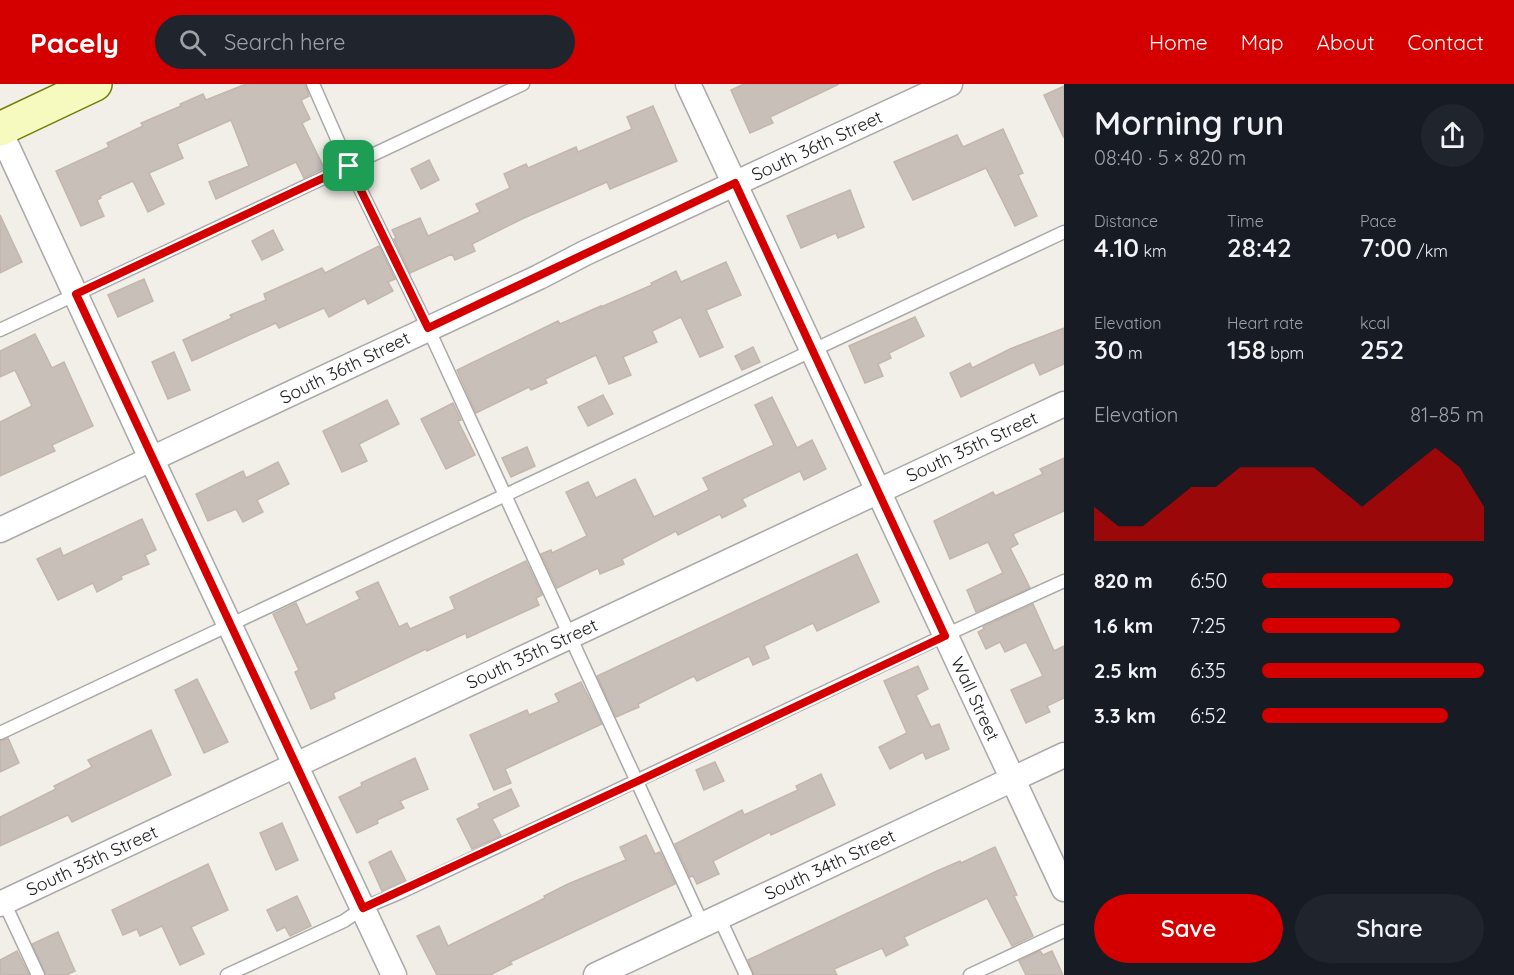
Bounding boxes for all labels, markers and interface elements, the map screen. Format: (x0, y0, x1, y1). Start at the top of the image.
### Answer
search box (155, 15, 575, 69)
text: Pacely (30, 25, 119, 60)
icon: search (176, 26, 209, 59)
text: Search here (224, 28, 345, 56)
text: Home (1149, 29, 1208, 55)
text: Map (1241, 29, 1284, 55)
text: About (1317, 29, 1375, 55)
text: Contact (1408, 29, 1484, 55)
text: Morning run (1094, 102, 1284, 143)
button: share (1421, 104, 1484, 167)
street label: South 36th Street (748, 105, 886, 186)
pin (323, 140, 374, 191)
text: 08:40 · 5 × 820 m (1094, 145, 1246, 170)
icon: arrive (332, 149, 365, 182)
text: Distance (1094, 211, 1158, 231)
text: Time (1227, 211, 1264, 231)
text: Pace (1360, 211, 1396, 231)
text: 4.10 (1094, 231, 1139, 264)
text: 28:42 (1227, 231, 1292, 264)
text: 7:00 (1360, 231, 1412, 264)
text: km (1139, 241, 1167, 261)
text: /km (1412, 241, 1448, 261)
text: Elevation (1094, 313, 1161, 333)
text: Heart rate (1227, 313, 1303, 333)
text: kcal (1360, 313, 1390, 333)
street label: South 36th Street (276, 326, 414, 409)
text: 30 (1094, 333, 1124, 366)
text: 158 (1227, 333, 1266, 366)
text: 252 (1360, 333, 1404, 366)
text: m (1124, 343, 1143, 363)
text: bpm (1266, 343, 1304, 363)
text: Elevation (1094, 402, 1178, 427)
text: 81–85 m (1410, 402, 1484, 427)
street label: South 35th Street (903, 406, 1041, 487)
text: 820 m (1094, 568, 1153, 593)
text: 6:50 (1190, 568, 1227, 593)
street label: South 35th Street (463, 613, 601, 694)
text: 1.6 km (1094, 613, 1153, 638)
text: 7:25 (1190, 613, 1226, 638)
street label: Wall Street (946, 653, 1005, 745)
text: 2.5 km (1094, 658, 1157, 683)
text: 6:35 (1190, 658, 1226, 683)
text: 3.3 km (1094, 703, 1156, 728)
text: 6:52 (1190, 703, 1226, 728)
street label: South 35th Street (23, 820, 161, 901)
street label: South 34th Street (761, 824, 899, 905)
button: Save (1094, 894, 1283, 963)
button: Share (1295, 894, 1484, 963)

